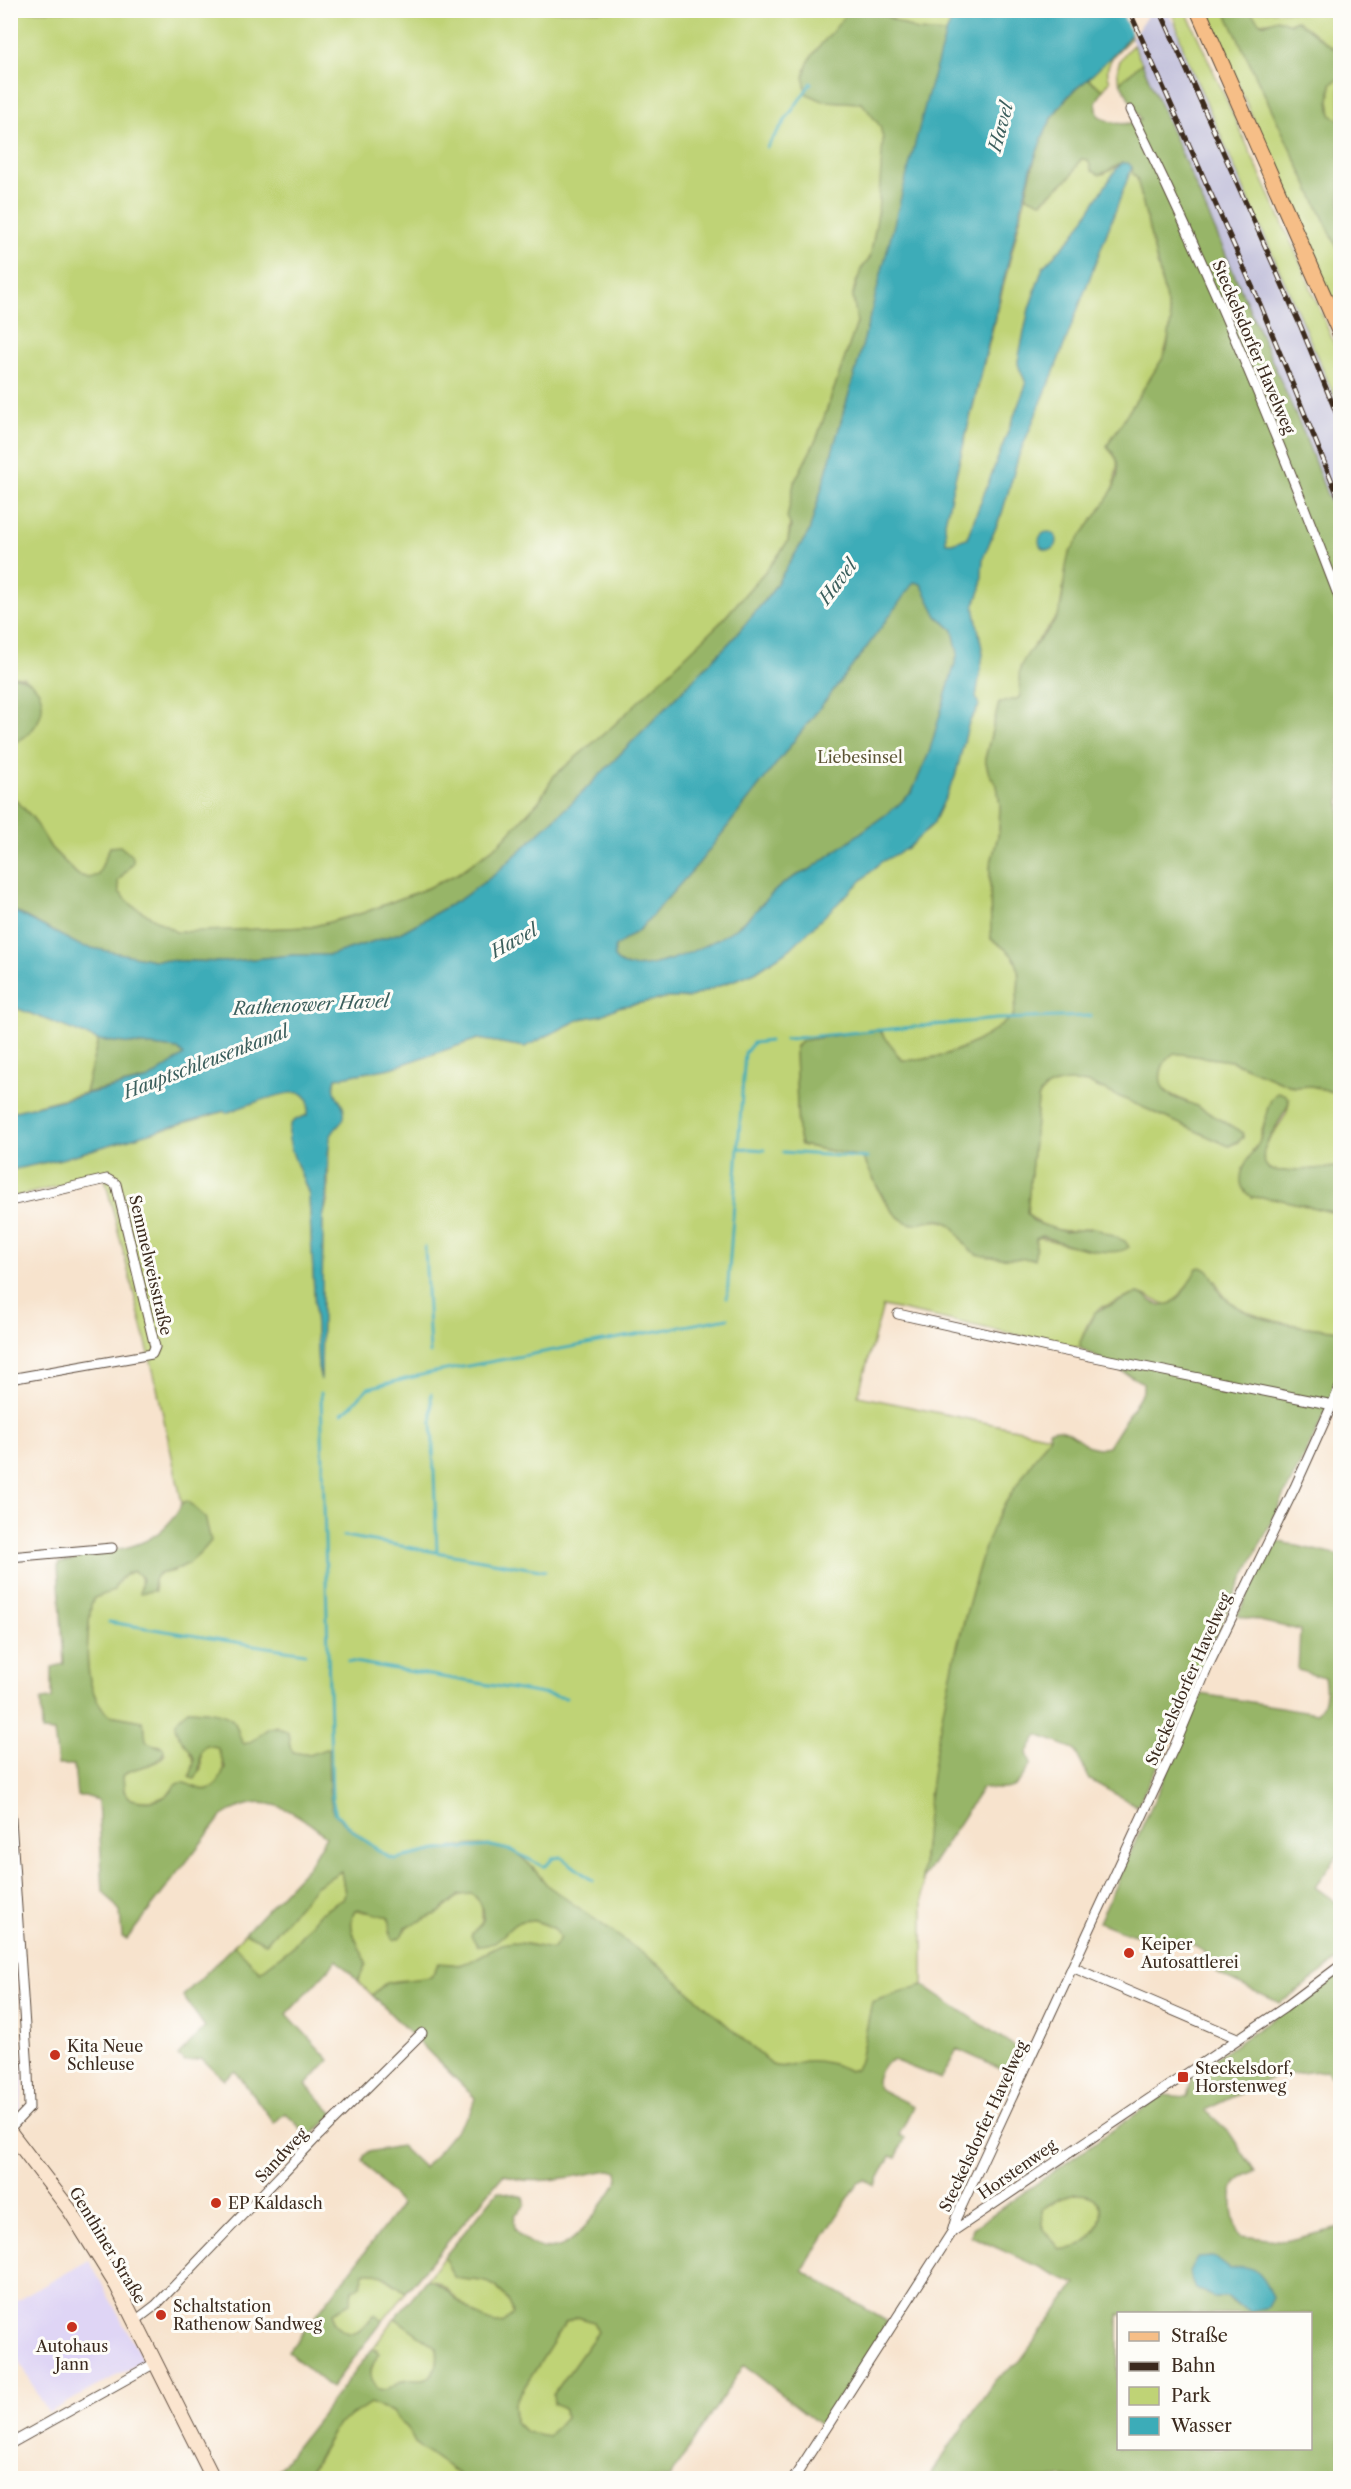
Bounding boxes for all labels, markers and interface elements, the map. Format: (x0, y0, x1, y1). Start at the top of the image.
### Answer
water label: Havel (983, 98, 1019, 156)
street label: Steckelsdorfer Havelweg (1208, 257, 1300, 437)
water label: Havel (813, 553, 863, 610)
park label: Liebesinsel (817, 747, 903, 767)
water label: Havel (485, 918, 543, 964)
water label: Rathenower Havel (230, 990, 392, 1020)
water label: Hauptschleusenkanal (118, 1020, 294, 1104)
street label: Semmelweisstraße (125, 1193, 177, 1337)
street label: Steckelsdorfer Havelweg (1141, 1589, 1235, 1768)
place label: Keiper Autosattlerei (1140, 1934, 1239, 1972)
marker: Keiper Autosattlerei (1122, 1946, 1136, 1960)
place label: Kita Neue Schleuse (67, 2036, 143, 2074)
street label: Steckelsdorfer Havelweg (934, 2037, 1032, 2215)
marker: Kita Neue Schleuse (48, 2048, 62, 2062)
place label: Steckelsdorf, Horstenweg (1195, 2058, 1293, 2096)
marker: Steckelsdorf, Horstenweg (1176, 2070, 1190, 2084)
street label: Sandweg (251, 2123, 312, 2187)
street label: Horstenweg (974, 2134, 1061, 2203)
street label: Genthiner Straße (65, 2183, 151, 2307)
place label: EP Kaldasch (228, 2193, 323, 2213)
marker: EP Kaldasch (209, 2196, 223, 2210)
place label: Schaltstation Rathenow Sandweg (173, 2296, 322, 2334)
marker: Schaltstation Rathenow Sandweg (154, 2308, 168, 2322)
legend (1117, 2312, 1312, 2450)
marker: Autohaus Jann (65, 2320, 79, 2334)
text: Straße (1171, 2325, 1228, 2347)
place label: Autohaus Jann (35, 2336, 108, 2374)
text: Bahn (1171, 2355, 1216, 2377)
text: Park (1171, 2385, 1212, 2407)
text: Wasser (1170, 2415, 1232, 2437)

